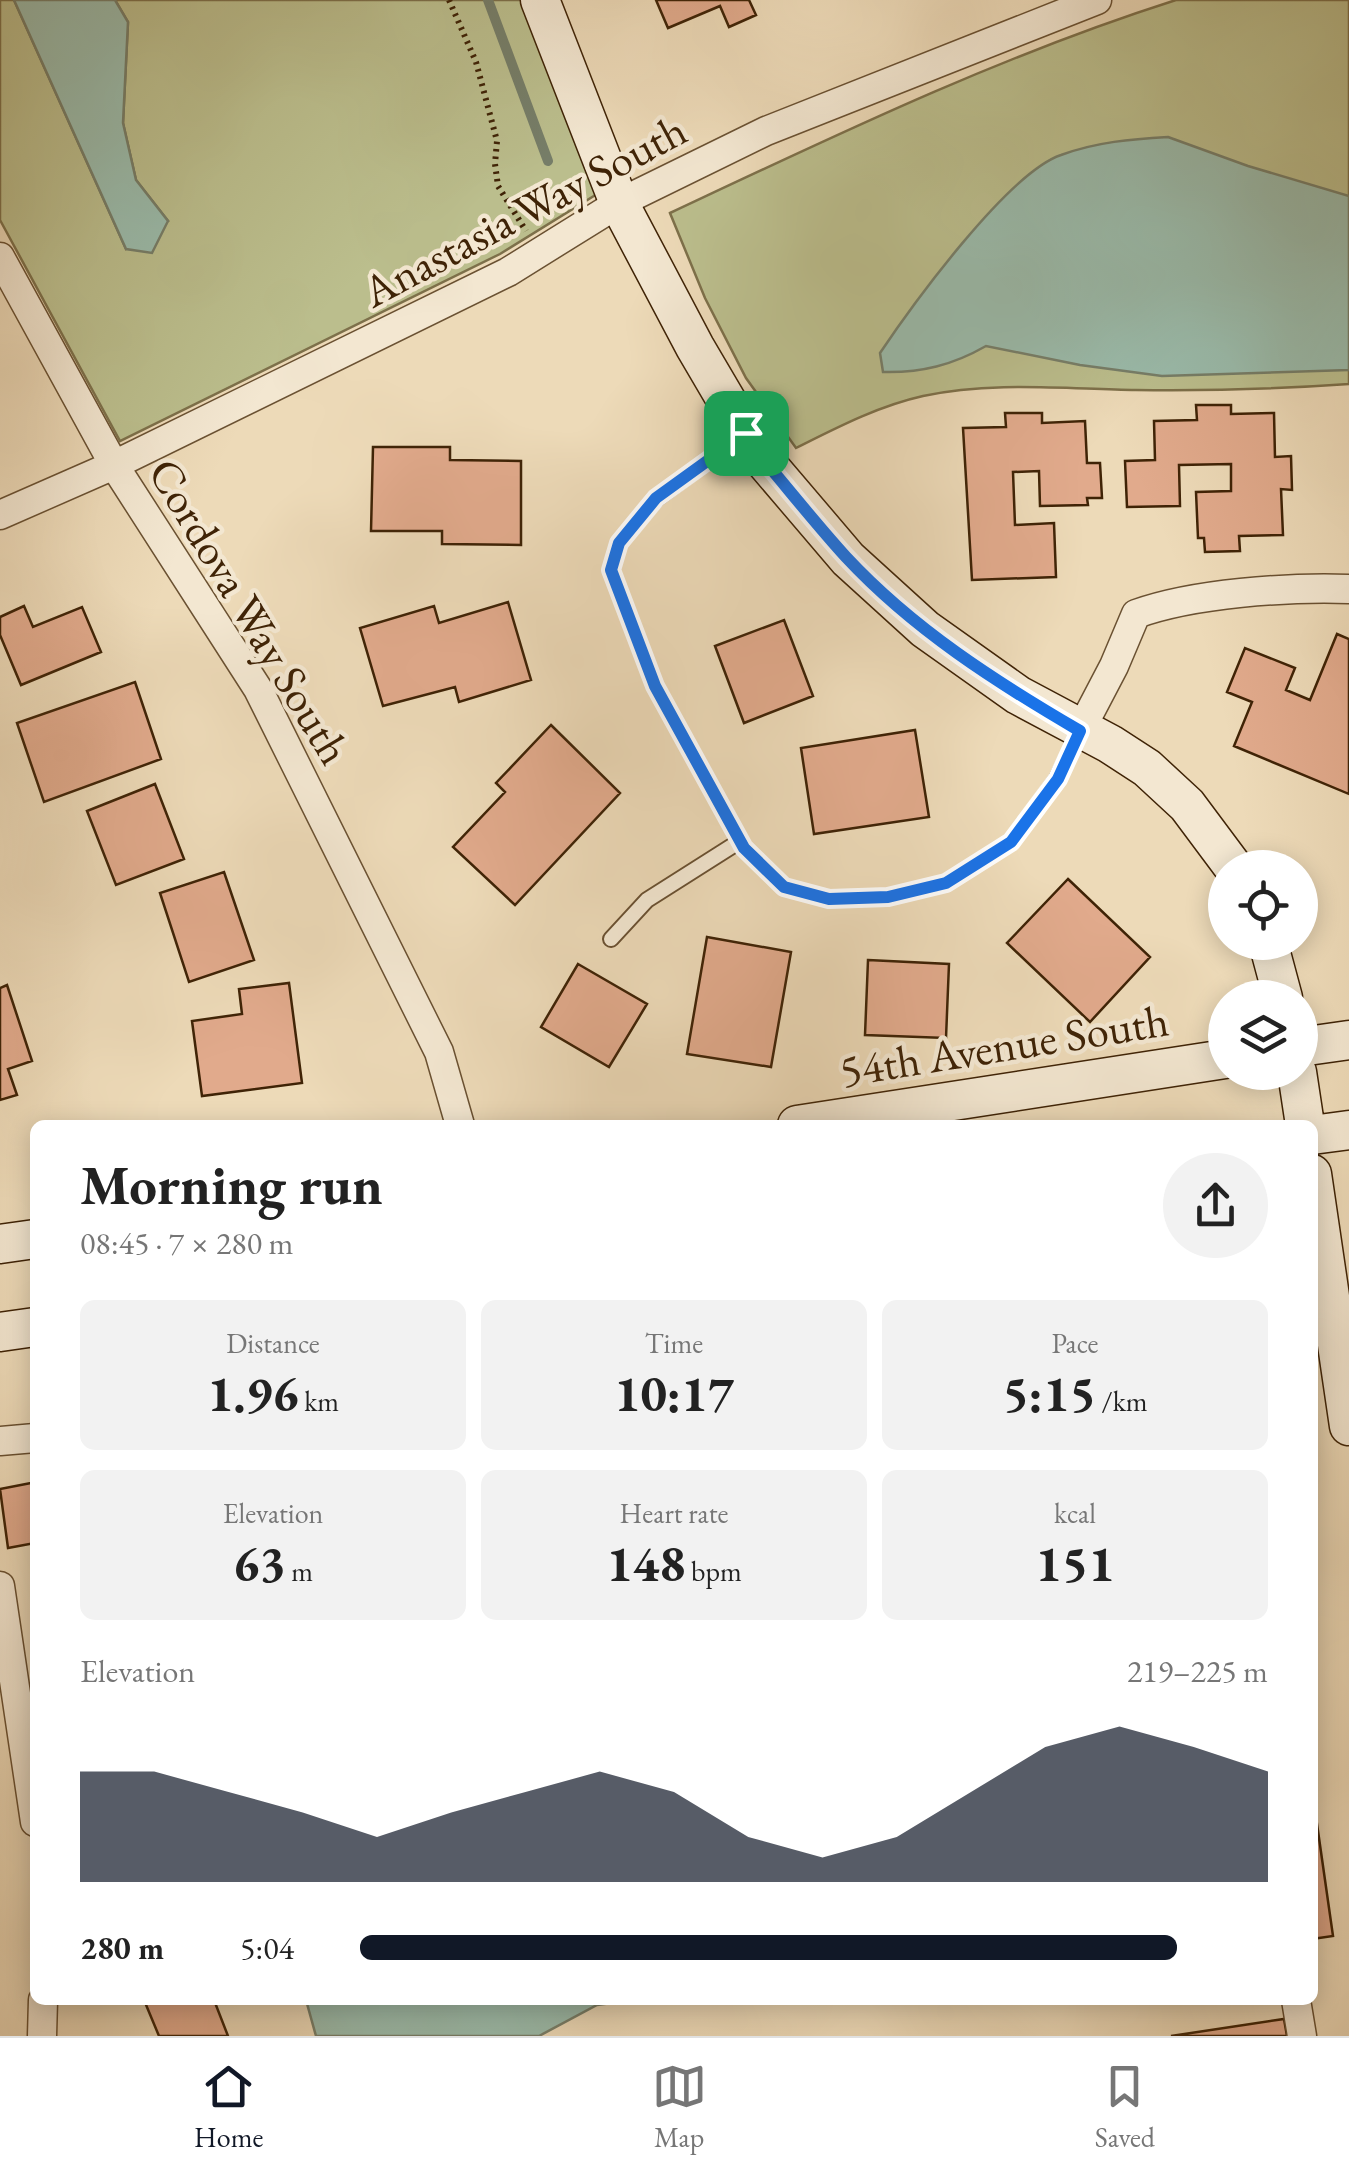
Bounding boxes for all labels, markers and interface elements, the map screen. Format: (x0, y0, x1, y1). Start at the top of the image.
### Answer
street label: Anastasia Way South (351, 100, 696, 320)
pin (704, 391, 789, 476)
icon: arrive (719, 406, 774, 461)
street label: Cordova Way South (136, 447, 364, 775)
map controls (1208, 850, 1318, 1090)
button: locate (1208, 850, 1318, 960)
button: layers (1208, 980, 1318, 1090)
street label: 54th Avenue South (836, 990, 1172, 1100)
text: Morning run (80, 1149, 383, 1220)
button: share (1163, 1153, 1268, 1258)
text: 08:45 · 7 × 280 m (80, 1222, 293, 1264)
text: Distance (226, 1325, 320, 1361)
text: Time (645, 1325, 703, 1361)
text: Pace (1052, 1325, 1098, 1361)
text: 1.96 (207, 1361, 299, 1426)
text: 10:17 (614, 1361, 734, 1426)
text: 5:15 (1002, 1361, 1096, 1426)
text: km (299, 1383, 339, 1419)
text: /km (1096, 1383, 1148, 1419)
text: Elevation (223, 1495, 323, 1531)
text: Heart rate (620, 1495, 728, 1531)
text: kcal (1054, 1495, 1096, 1531)
text: 63 (233, 1531, 286, 1596)
text: 148 (606, 1531, 686, 1596)
text: 151 (1035, 1531, 1115, 1596)
text: m (286, 1553, 313, 1589)
text: bpm (686, 1553, 742, 1589)
text: Elevation (80, 1650, 195, 1692)
text: 219–225 m (1127, 1650, 1268, 1692)
text: 280 m (80, 1927, 164, 1969)
text: 5:04 (240, 1927, 294, 1969)
tab: Home (194, 2059, 263, 2155)
tab: Map (652, 2059, 707, 2155)
tab: Saved (1095, 2059, 1155, 2155)

